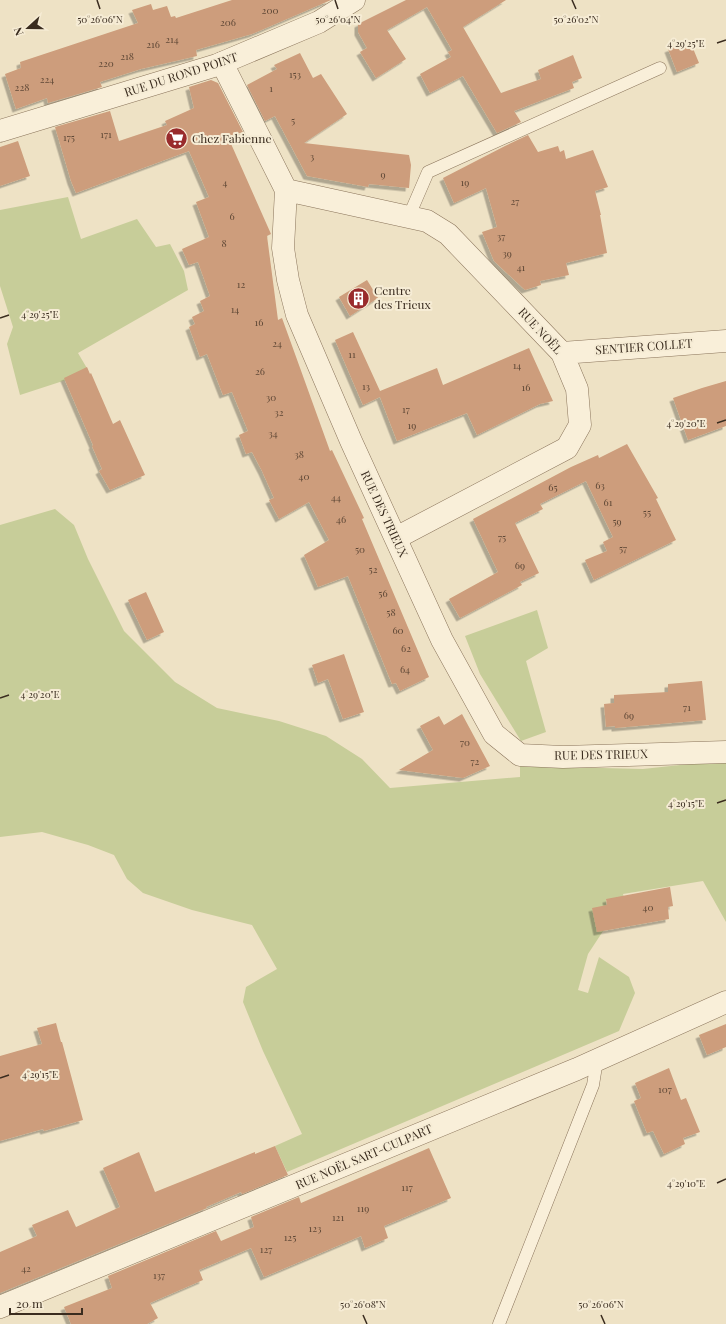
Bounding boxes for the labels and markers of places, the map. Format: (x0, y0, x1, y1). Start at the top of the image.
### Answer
supermarket icon: Chez Fabienne (164, 126, 190, 152)
place label: Chez Fabienne (192, 130, 271, 146)
place label: Centre des Trieux (374, 282, 431, 312)
building icon: Centre des Trieux (346, 285, 372, 311)

